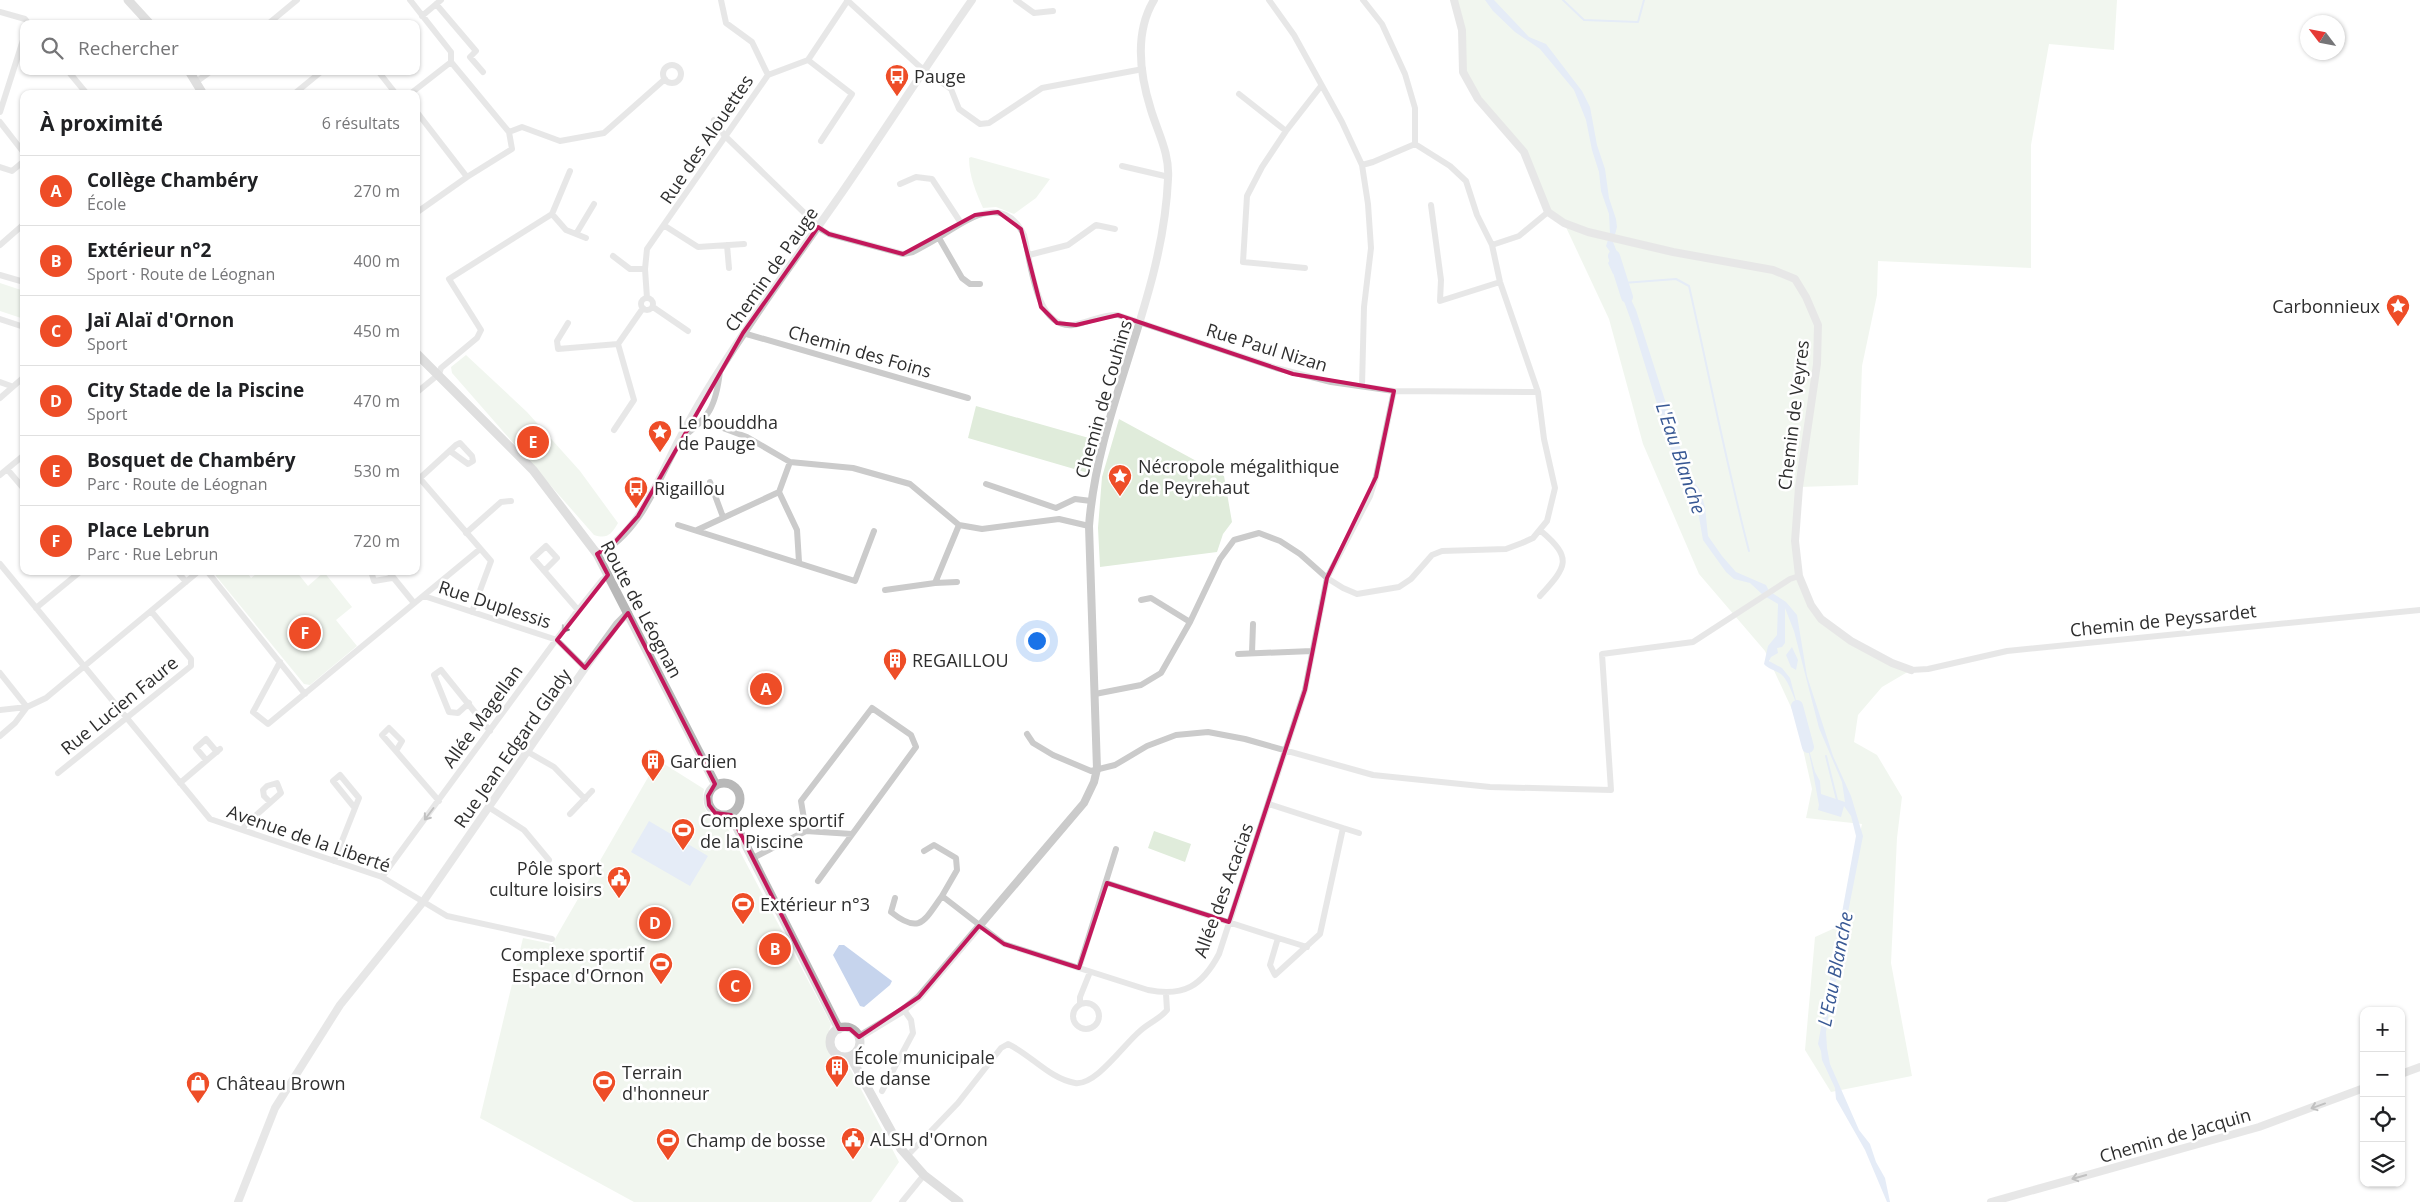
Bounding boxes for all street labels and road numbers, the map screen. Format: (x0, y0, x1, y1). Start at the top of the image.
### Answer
street label: Rue des Alouettes (654, 70, 758, 208)
street label: Chemin de Pauge (719, 202, 823, 336)
street label: Chemin de Couhins (1069, 317, 1137, 481)
street label: Rue Paul Nizan (1203, 317, 1331, 377)
street label: Chemin des Foins (786, 319, 934, 383)
street label: Chemin de Veyres (1772, 339, 1814, 491)
street label: Route de Léognan (596, 536, 688, 682)
street label: Rue Duplessis (436, 575, 554, 633)
street label: Chemin de Peyssardet (2069, 598, 2257, 642)
street label: Rue Lucien Faure (55, 650, 183, 760)
street label: Allée Magellan (437, 660, 527, 772)
street label: Rue Jean Edgard Glady (448, 663, 577, 832)
street label: Avenue de la Liberté (224, 799, 394, 877)
street label: Allée des Acacias (1188, 819, 1258, 961)
street label: Chemin de Jacquin (2097, 1102, 2253, 1168)

